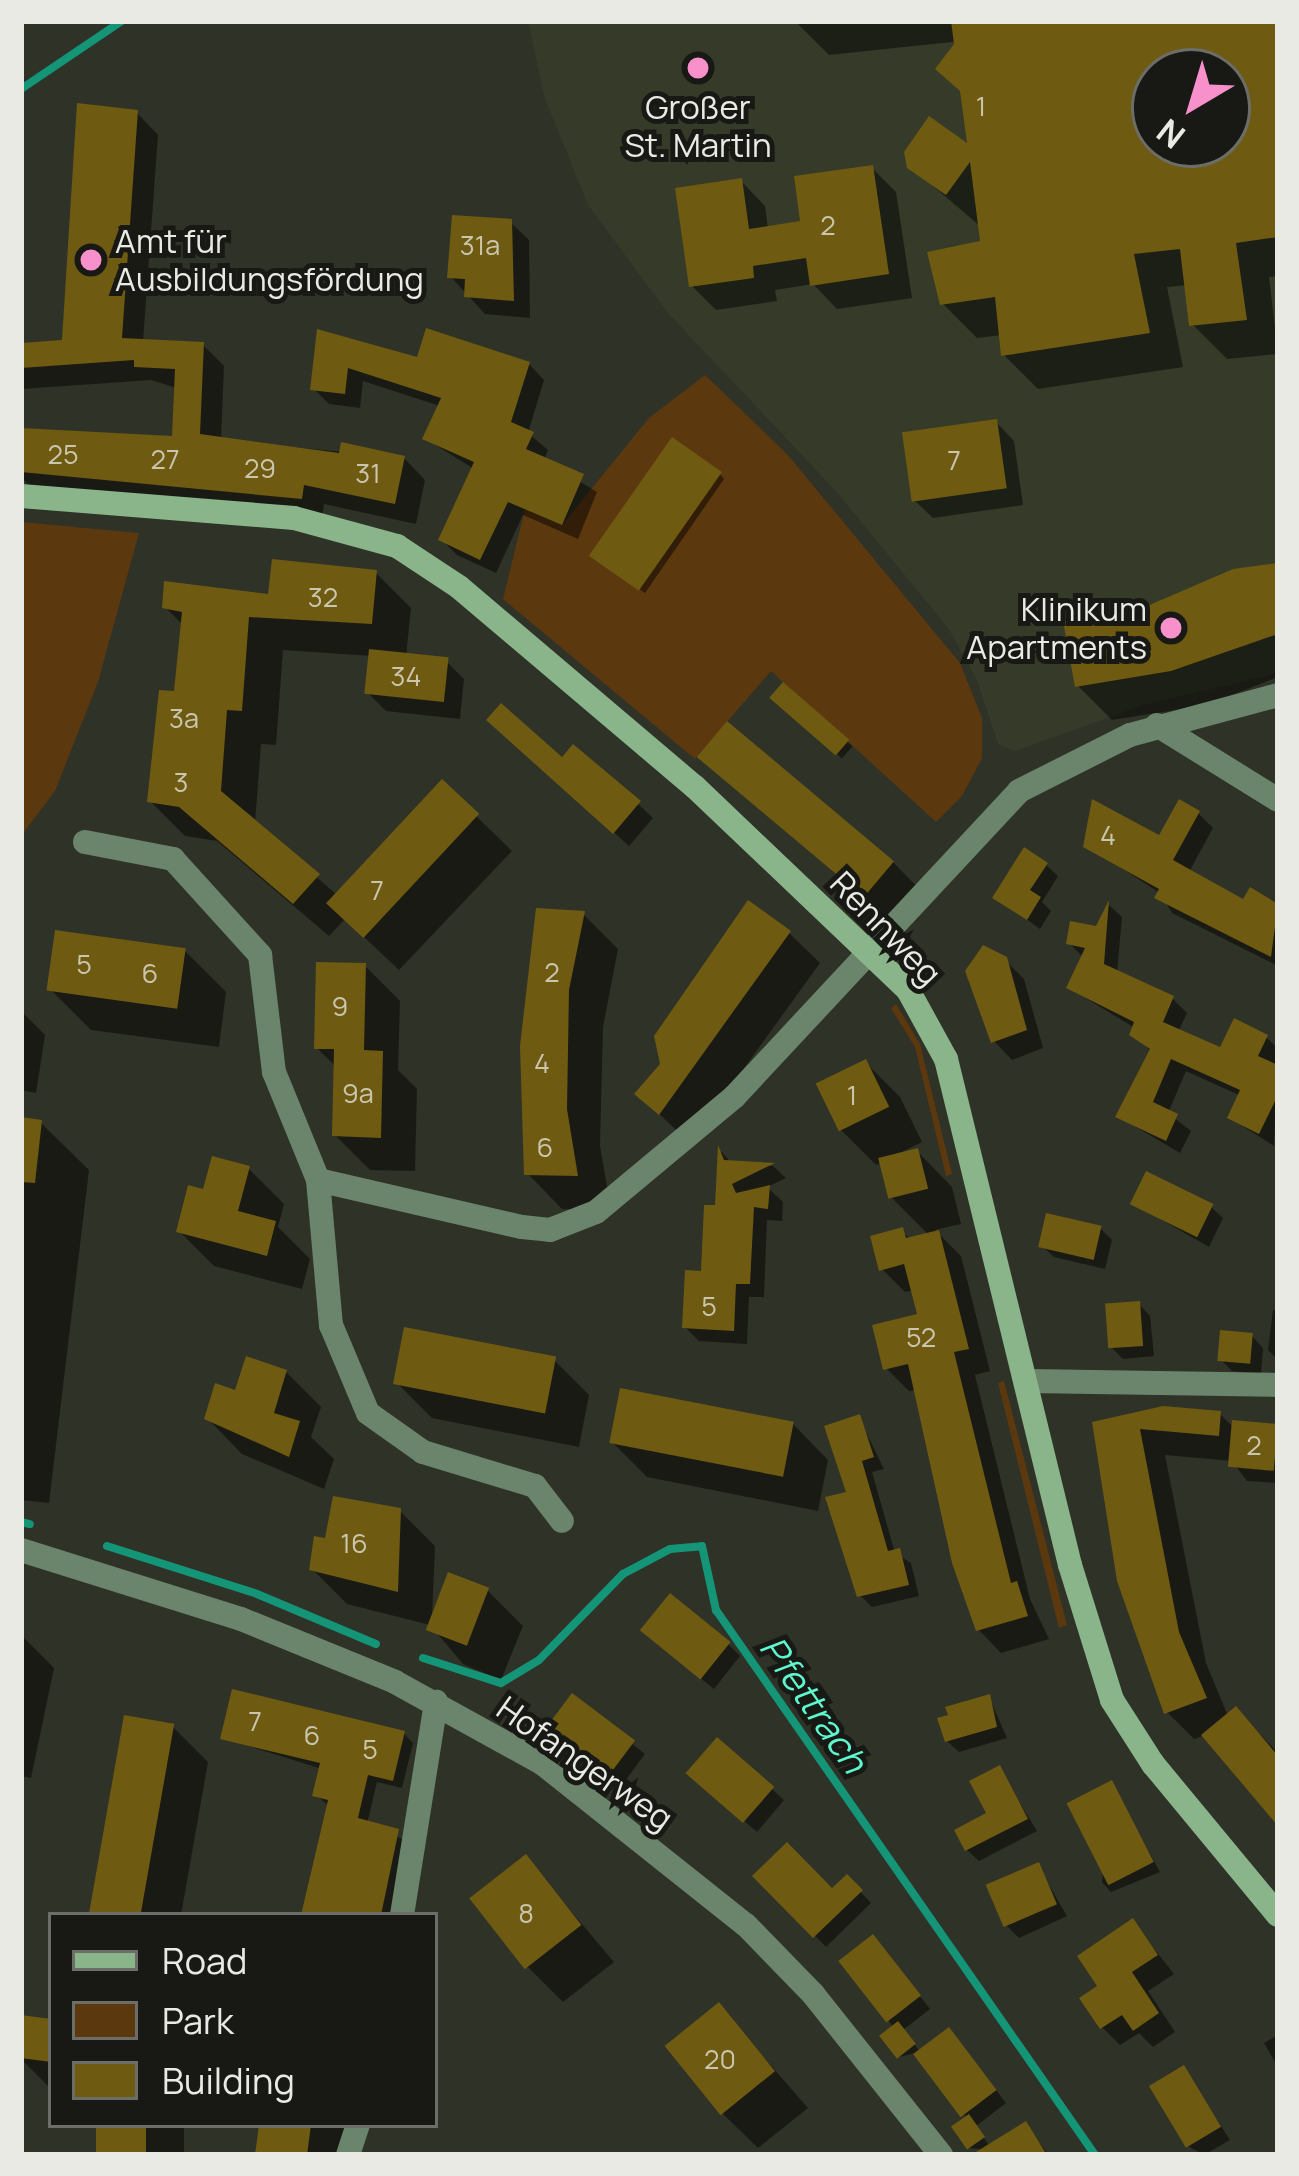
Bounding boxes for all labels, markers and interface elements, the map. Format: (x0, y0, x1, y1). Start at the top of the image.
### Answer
north arrow (1131, 48, 1251, 168)
marker: Großer St. Martin (685, 55, 711, 81)
place label: Großer St. Martin (624, 87, 772, 165)
house number: 1 (976, 90, 986, 122)
text: N (1147, 109, 1194, 159)
house number: 2 (820, 209, 836, 241)
place label: Amt für Ausbildungsfördung (115, 221, 424, 299)
house number: 31a (460, 229, 500, 261)
marker: Amt für Ausbildungsfördung (78, 247, 104, 273)
house number: 25 (48, 438, 78, 470)
house number: 27 (151, 443, 179, 475)
house number: 7 (947, 444, 961, 476)
house number: 29 (244, 452, 276, 484)
house number: 31 (355, 457, 381, 489)
house number: 32 (308, 581, 338, 613)
place label: Klinikum Apartments (966, 589, 1147, 667)
marker: Klinikum Apartments (1158, 615, 1184, 641)
house number: 34 (391, 660, 421, 692)
house number: 3a (169, 702, 199, 734)
house number: 3 (174, 766, 188, 798)
house number: 4 (1100, 819, 1116, 851)
street label: Rennweg (822, 863, 950, 993)
house number: 7 (370, 874, 384, 906)
house number: 5 (76, 948, 92, 980)
house number: 2 (544, 956, 560, 988)
house number: 6 (142, 957, 158, 989)
house number: 9 (332, 990, 348, 1022)
house number: 4 (534, 1047, 550, 1079)
house number: 9a (342, 1077, 374, 1109)
house number: 1 (847, 1079, 857, 1111)
house number: 6 (537, 1131, 553, 1163)
house number: 5 (701, 1290, 717, 1322)
house number: 52 (906, 1321, 936, 1353)
house number: 2 (1246, 1429, 1262, 1461)
house number: 16 (340, 1527, 368, 1559)
water label: Pfettrach (751, 1628, 877, 1780)
street label: Hofangerweg (489, 1688, 681, 1838)
house number: 7 (248, 1705, 262, 1737)
house number: 6 (304, 1719, 320, 1751)
house number: 5 (362, 1733, 378, 1765)
house number: 8 (518, 1897, 534, 1929)
legend (48, 1912, 438, 2128)
text: Road (162, 1936, 247, 1985)
text: Park (162, 1996, 234, 2045)
house number: 20 (704, 2043, 736, 2075)
text: Building (162, 2056, 295, 2105)

